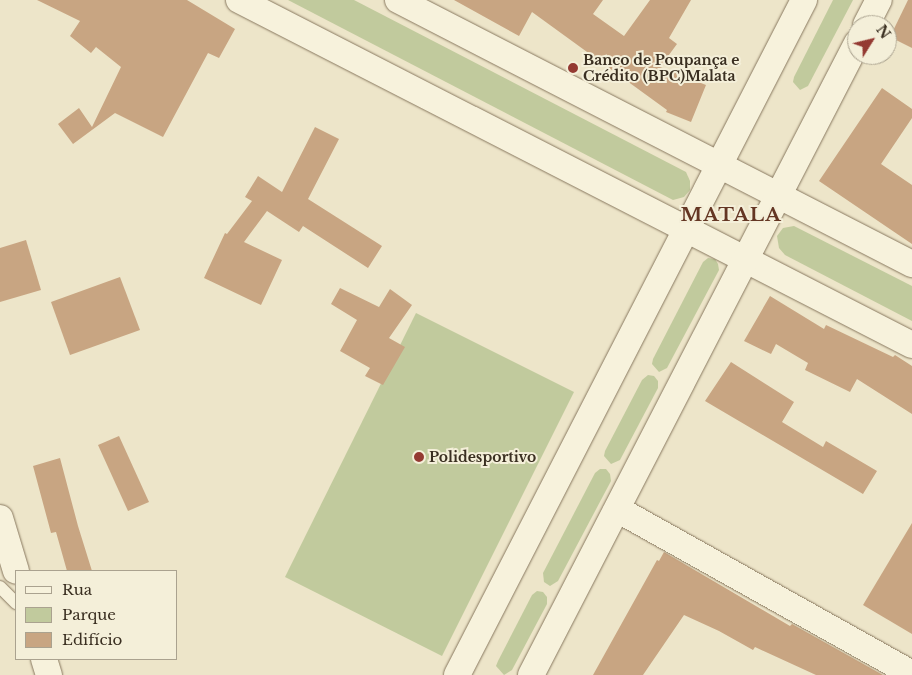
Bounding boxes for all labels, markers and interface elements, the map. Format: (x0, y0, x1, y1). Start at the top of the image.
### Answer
north arrow (847, 15, 897, 65)
text: N (872, 21, 894, 42)
place label: Banco de Poupança e Crédito (BPC)Malata (583, 52, 740, 84)
marker: Banco de Poupança e Crédito (BPC)Malata (567, 62, 579, 74)
district label: MATALA (680, 204, 782, 226)
place label: Polidesportivo (429, 449, 536, 465)
marker: Polidesportivo (413, 451, 425, 463)
legend (15, 570, 178, 660)
text: Rua (62, 580, 92, 599)
text: Parque (62, 605, 116, 624)
text: Edifício (62, 630, 122, 649)

